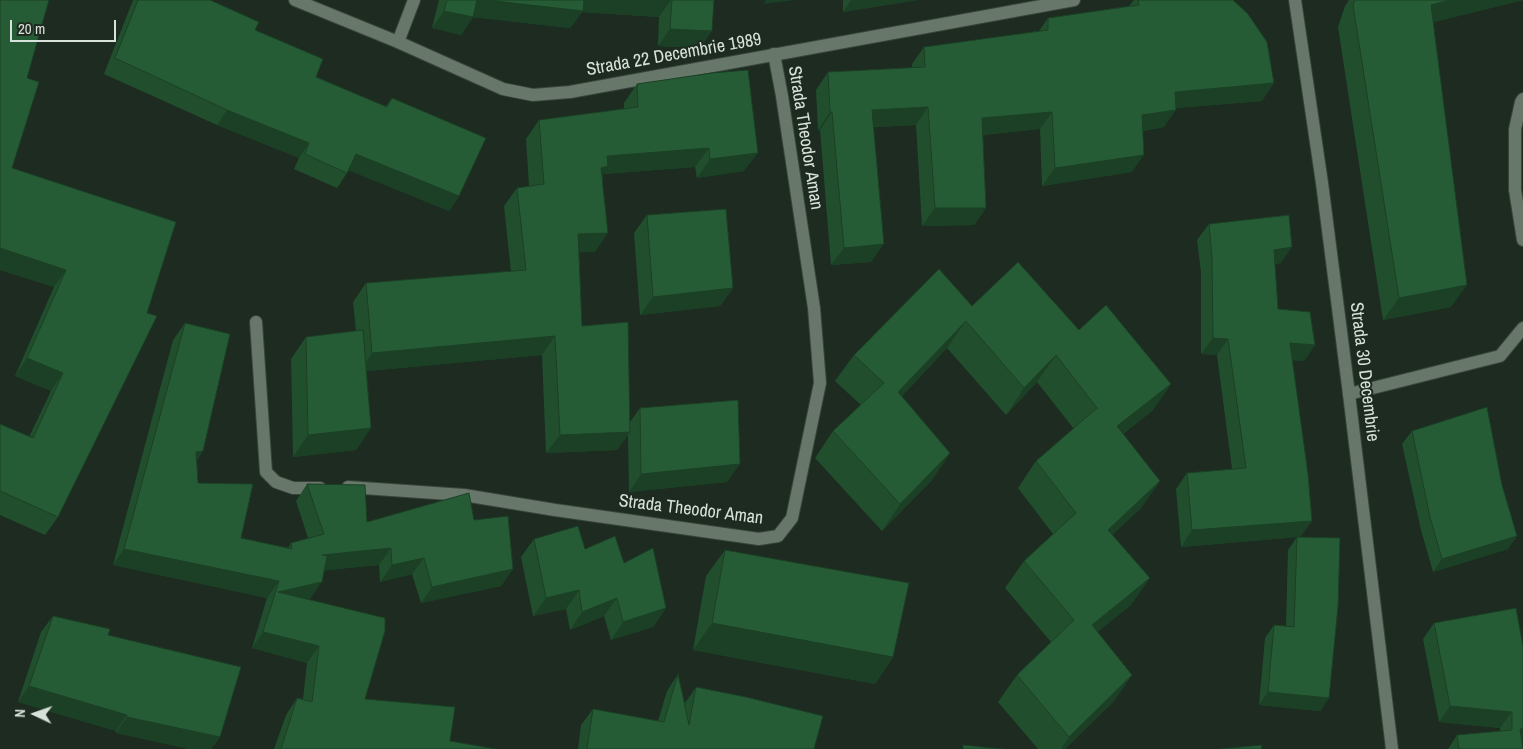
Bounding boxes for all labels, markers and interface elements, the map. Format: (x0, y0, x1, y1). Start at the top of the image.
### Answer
scale bar (12, 10, 119, 42)
text: 20 m (18, 18, 45, 39)
street label: Strada 22 Decembrie 1989 (585, 29, 763, 81)
street label: Strada Theodor Aman (783, 65, 827, 211)
street label: Strada 30 Decembrie (1345, 301, 1383, 443)
street label: Strada Theodor Aman (618, 490, 764, 530)
north arrow (10, 689, 60, 739)
text: N (11, 709, 29, 718)

